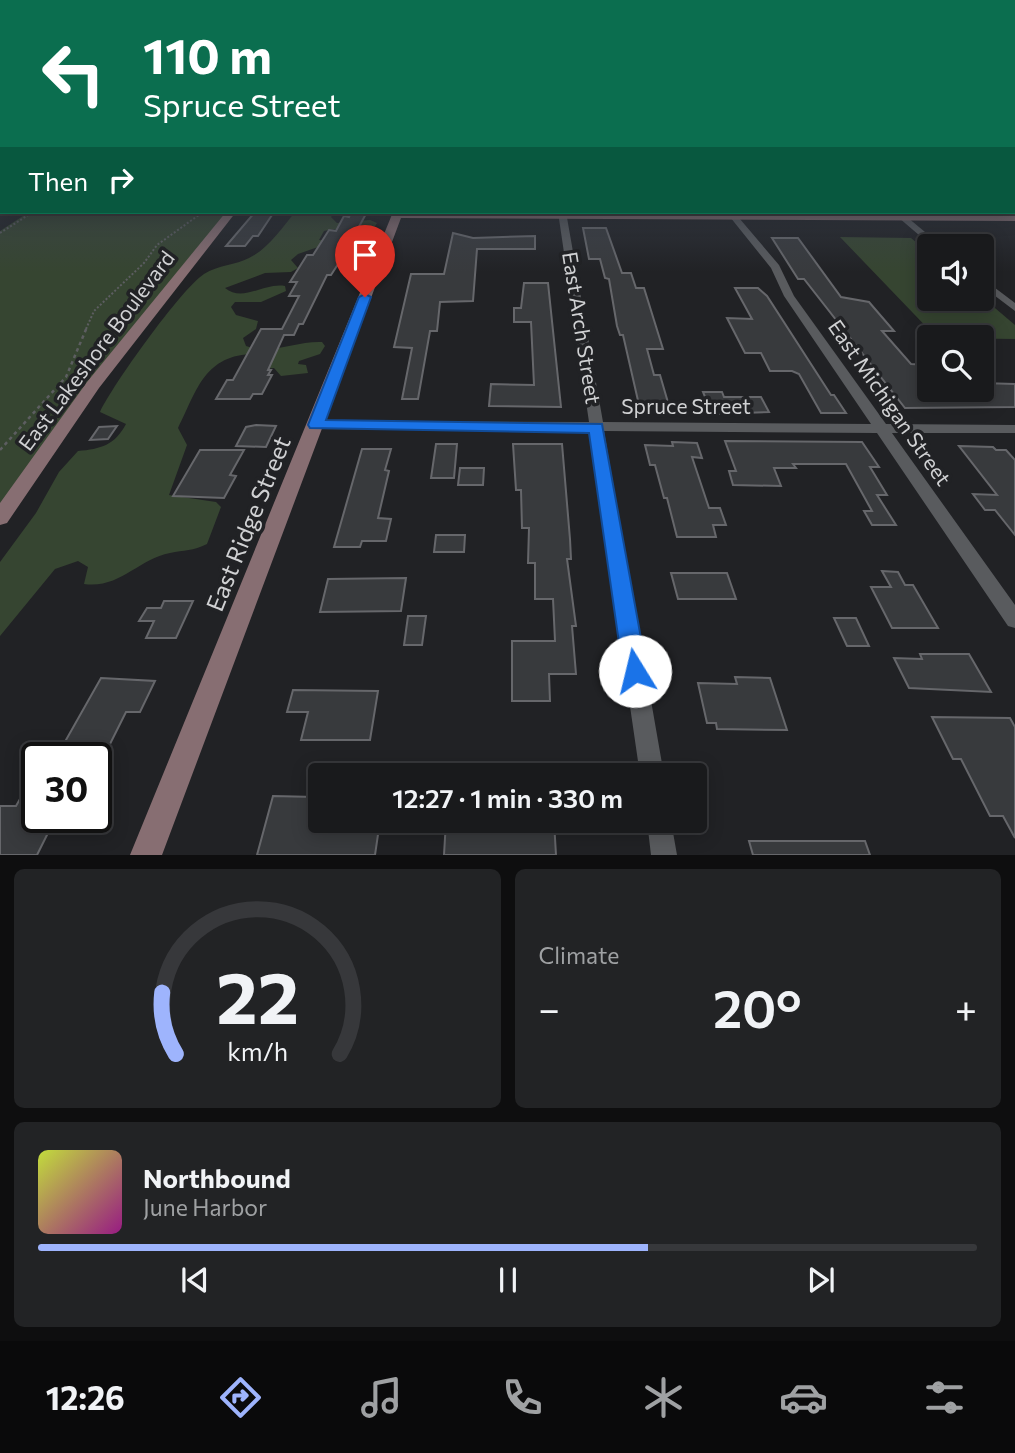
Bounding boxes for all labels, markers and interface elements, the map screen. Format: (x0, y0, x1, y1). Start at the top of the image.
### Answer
text: 110 m (143, 24, 272, 84)
icon: left (28, 28, 119, 119)
text: Spruce Street (143, 84, 341, 124)
icon: right (102, 161, 140, 199)
text: Then (28, 165, 88, 196)
pin (335, 225, 395, 297)
map controls (917, 234, 994, 402)
button: sound (917, 234, 994, 311)
icon: arrive (346, 236, 384, 274)
street label: East Lakeshore Boulevard (13, 245, 179, 455)
street label: East Arch Street (558, 250, 607, 406)
street label: East Michigan Street (824, 314, 957, 490)
button: search (917, 325, 994, 402)
street label: Spruce Street (621, 393, 751, 418)
street label: East Ridge Street (199, 432, 296, 615)
position arrow (598, 634, 672, 708)
speed limit sign: 30 (21, 742, 112, 833)
text: 12:27 · 1 min · 330 m (392, 782, 623, 813)
text: Climate (539, 941, 620, 969)
text: 22 (216, 951, 299, 1040)
text: 20° (713, 975, 802, 1039)
text: − (539, 984, 560, 1031)
text: + (955, 984, 977, 1031)
text: km/h (227, 1036, 288, 1066)
text: Northbound (143, 1162, 291, 1193)
text: June Harbor (143, 1193, 267, 1221)
icon: previous (176, 1261, 214, 1299)
icon: pause (489, 1261, 527, 1299)
icon: next (802, 1261, 840, 1299)
icon: directions (216, 1373, 265, 1422)
icon: music (357, 1373, 406, 1422)
icon: phone (498, 1373, 547, 1422)
icon: climate (639, 1373, 688, 1422)
icon: car (779, 1373, 828, 1422)
icon: filters (920, 1373, 969, 1422)
text: 12:26 (46, 1377, 125, 1417)

